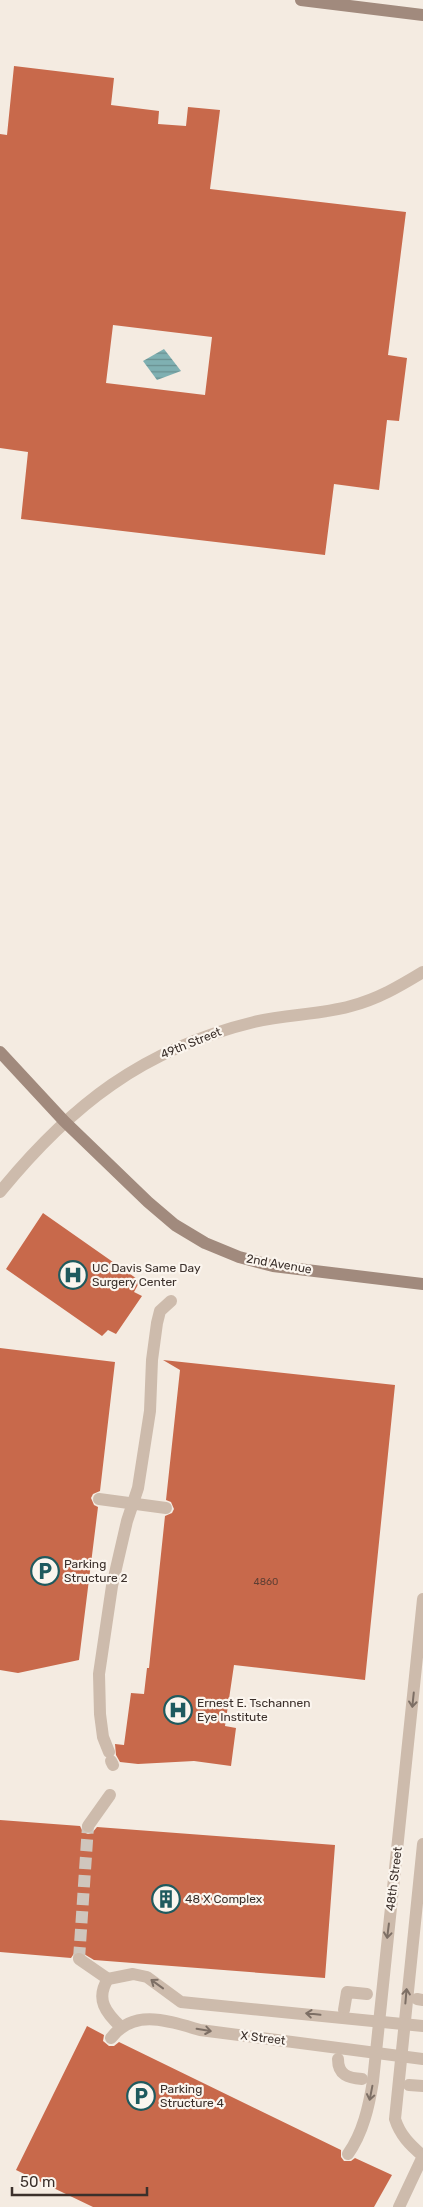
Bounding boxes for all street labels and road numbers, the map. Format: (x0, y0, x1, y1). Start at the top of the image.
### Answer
street label: 49th Street (159, 1024, 224, 1061)
street label: 2nd Avenue (245, 1251, 313, 1277)
street label: 48th Street (383, 1846, 405, 1912)
street label: X Street (240, 2028, 287, 2048)

